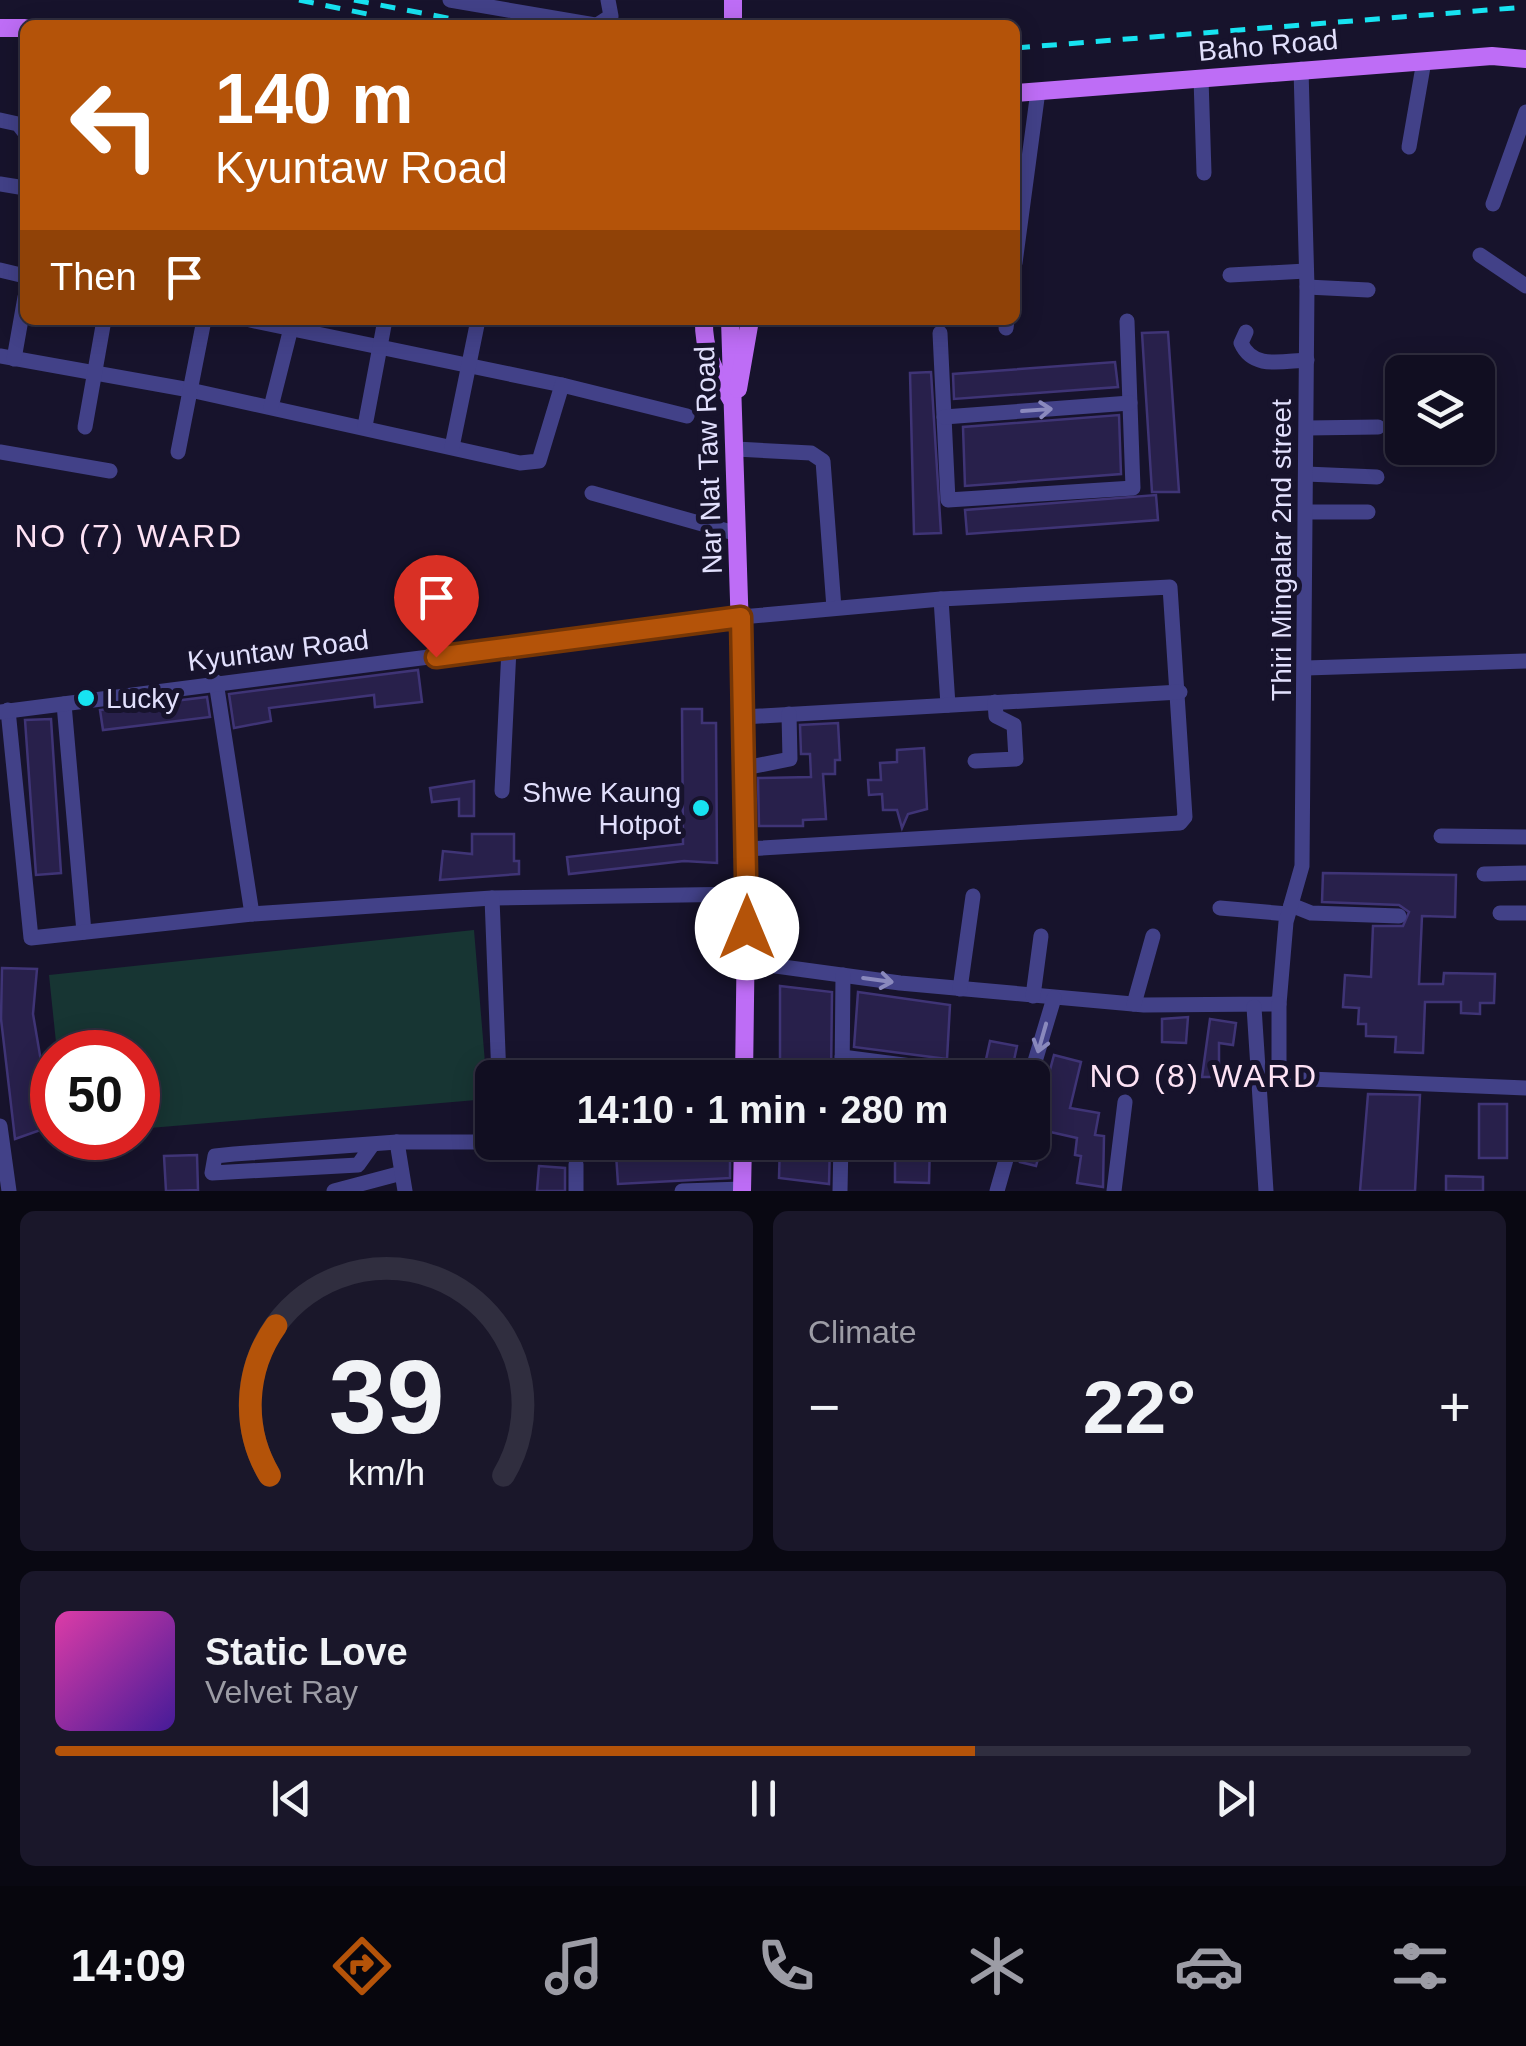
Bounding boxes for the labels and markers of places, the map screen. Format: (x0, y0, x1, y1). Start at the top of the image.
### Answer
pin (394, 555, 479, 658)
place label: Lucky (106, 683, 179, 714)
marker: Lucky (75, 687, 97, 709)
place label: Shwe Kaung Hotpot (522, 777, 681, 840)
marker: Shwe Kaung Hotpot (690, 797, 712, 819)

